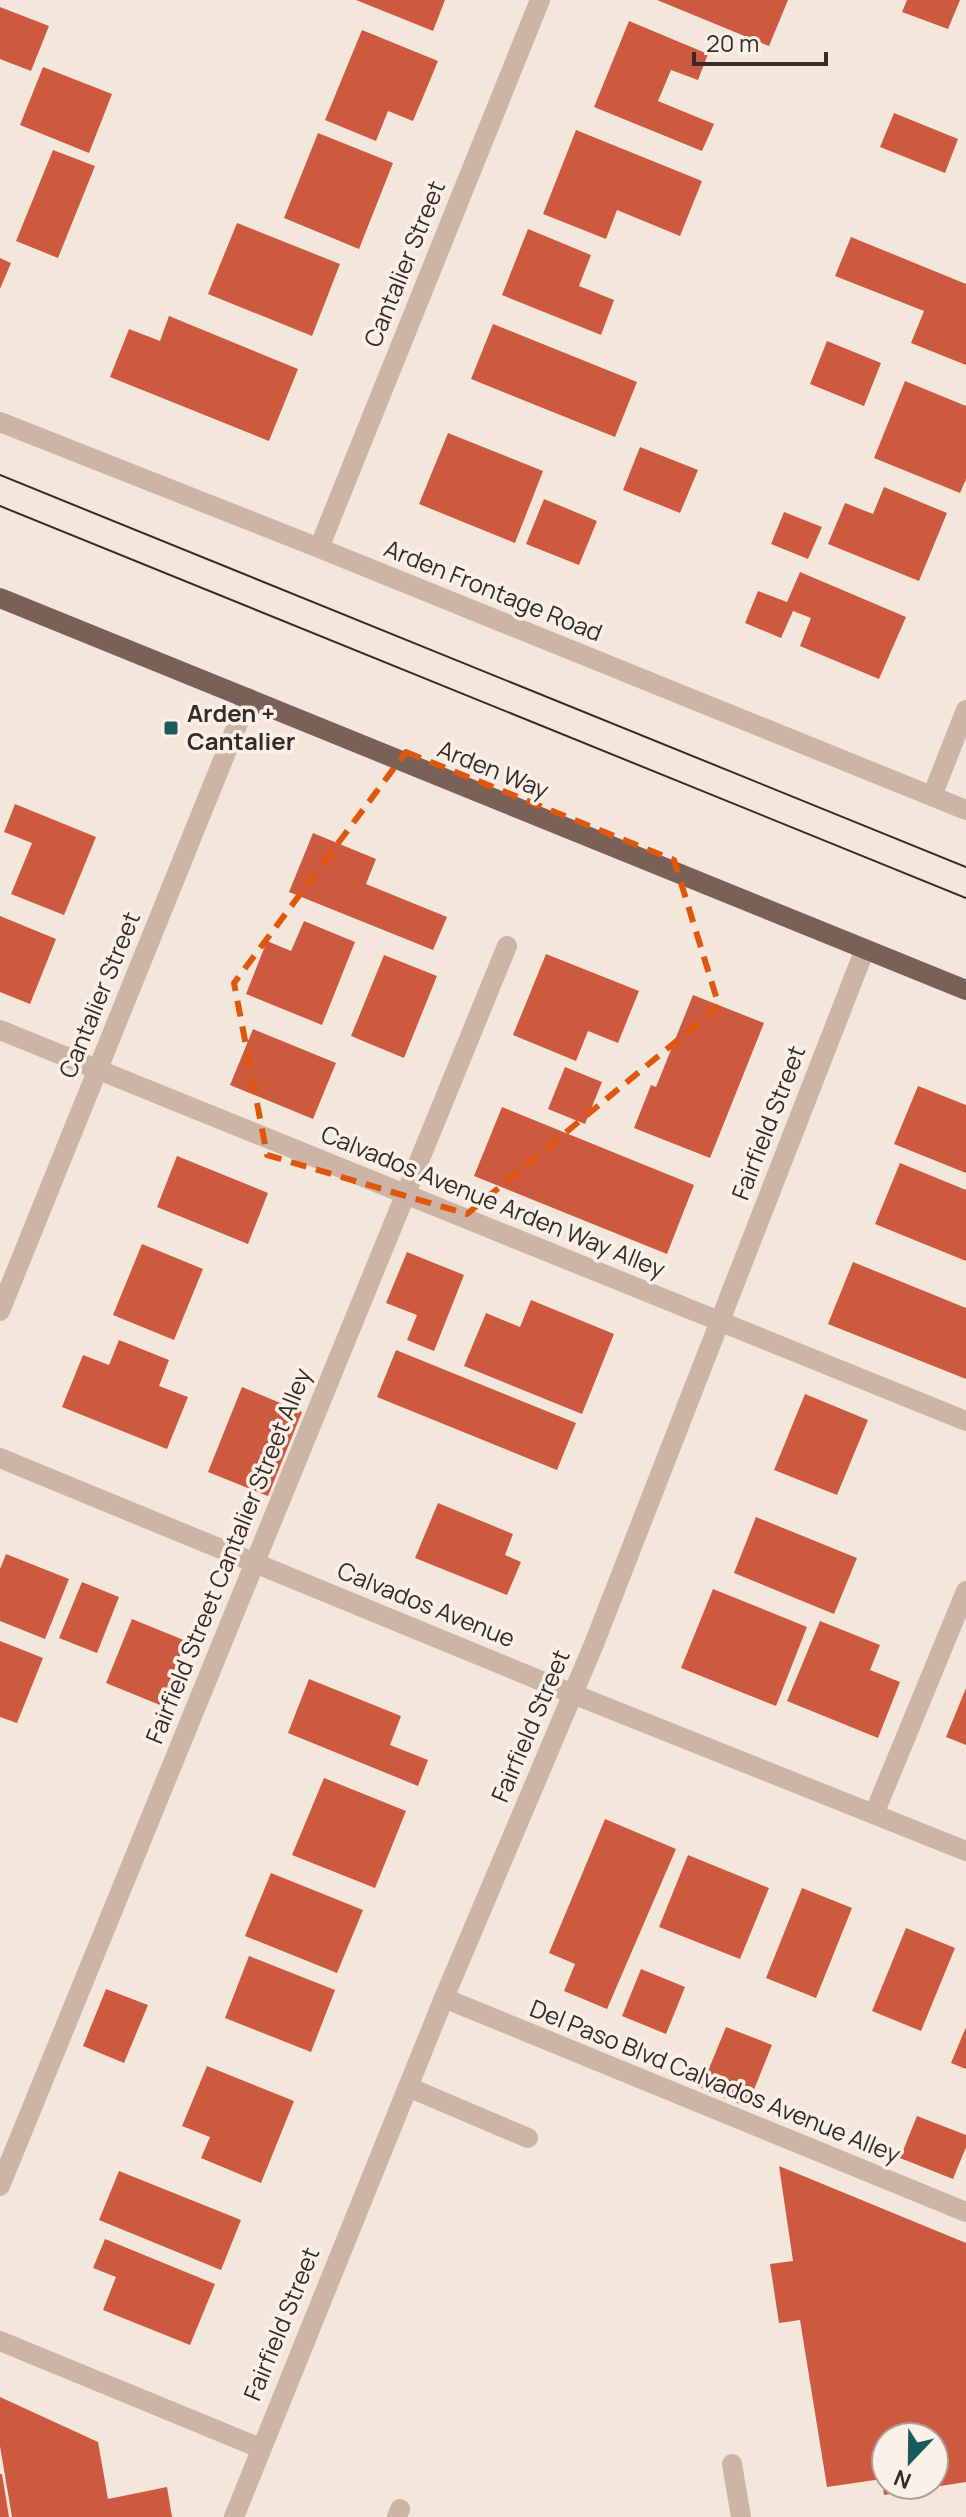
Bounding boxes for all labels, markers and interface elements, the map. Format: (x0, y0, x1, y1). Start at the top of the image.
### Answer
scale bar (694, 16, 826, 66)
text: 20 m (706, 26, 759, 59)
street label: Cantalier Street (355, 175, 452, 352)
street label: Arden Frontage Road (380, 531, 607, 648)
place label: Arden + Cantalier (187, 696, 295, 757)
marker: Arden + Cantalier (162, 719, 180, 737)
street label: Arden Way (433, 731, 554, 806)
street label: Cantalier Street (50, 906, 147, 1083)
street label: Fairfield Street (723, 1041, 812, 1204)
street label: Calvados Avenue Arden Way Alley (317, 1116, 671, 1285)
street label: Fairfield Street Cantalier Street Alley (137, 1363, 318, 1748)
street label: Calvados Avenue (333, 1553, 520, 1654)
street label: Fairfield Street (483, 1644, 577, 1807)
street label: Del Paso Blvd Calvados Avenue Alley (525, 1991, 906, 2170)
street label: Fairfield Street (235, 2242, 326, 2405)
north arrow (870, 2421, 950, 2501)
text: N (890, 2463, 915, 2496)

